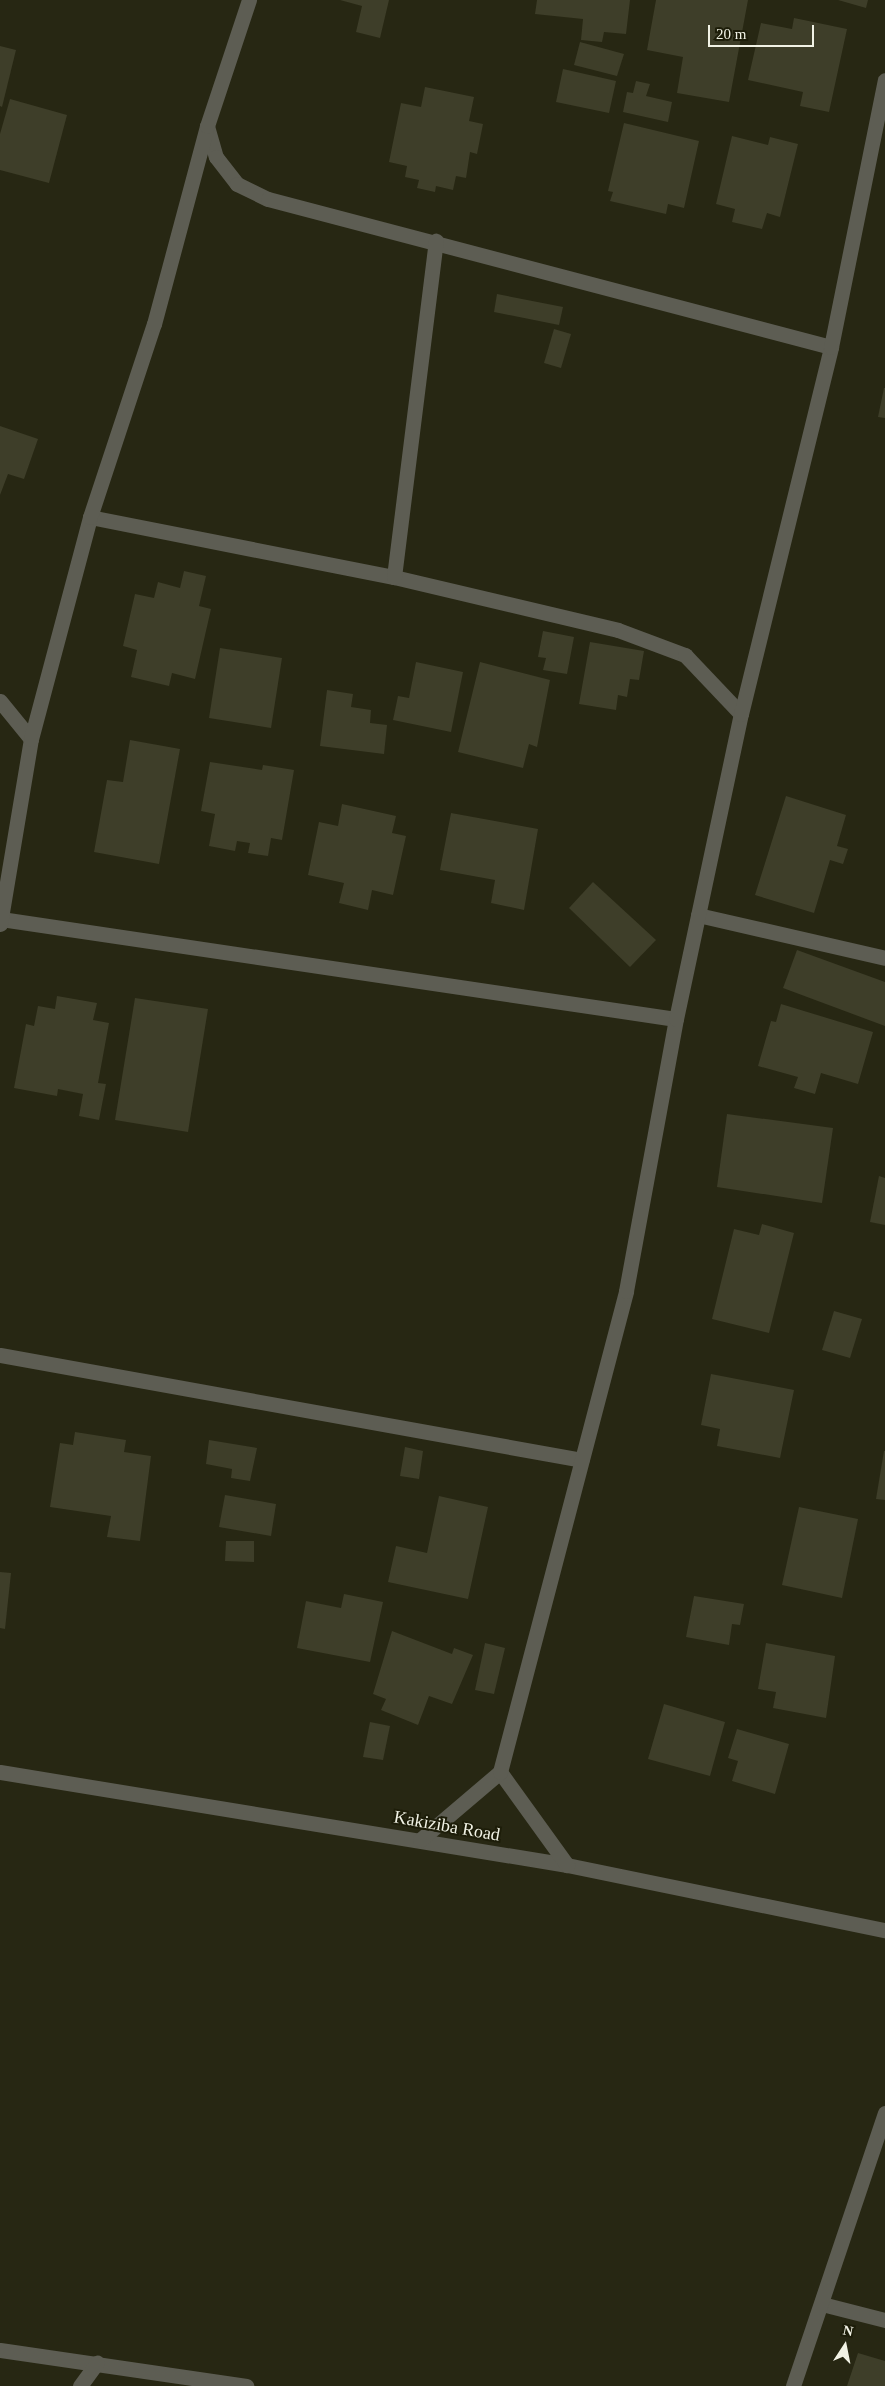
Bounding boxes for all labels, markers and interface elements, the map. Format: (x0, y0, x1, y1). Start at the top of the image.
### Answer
scale bar (710, 15, 816, 47)
text: 20 m (716, 26, 746, 42)
street label: Kakiziba Road (392, 1806, 502, 1846)
north arrow (820, 2321, 870, 2371)
text: N (842, 2322, 854, 2339)

